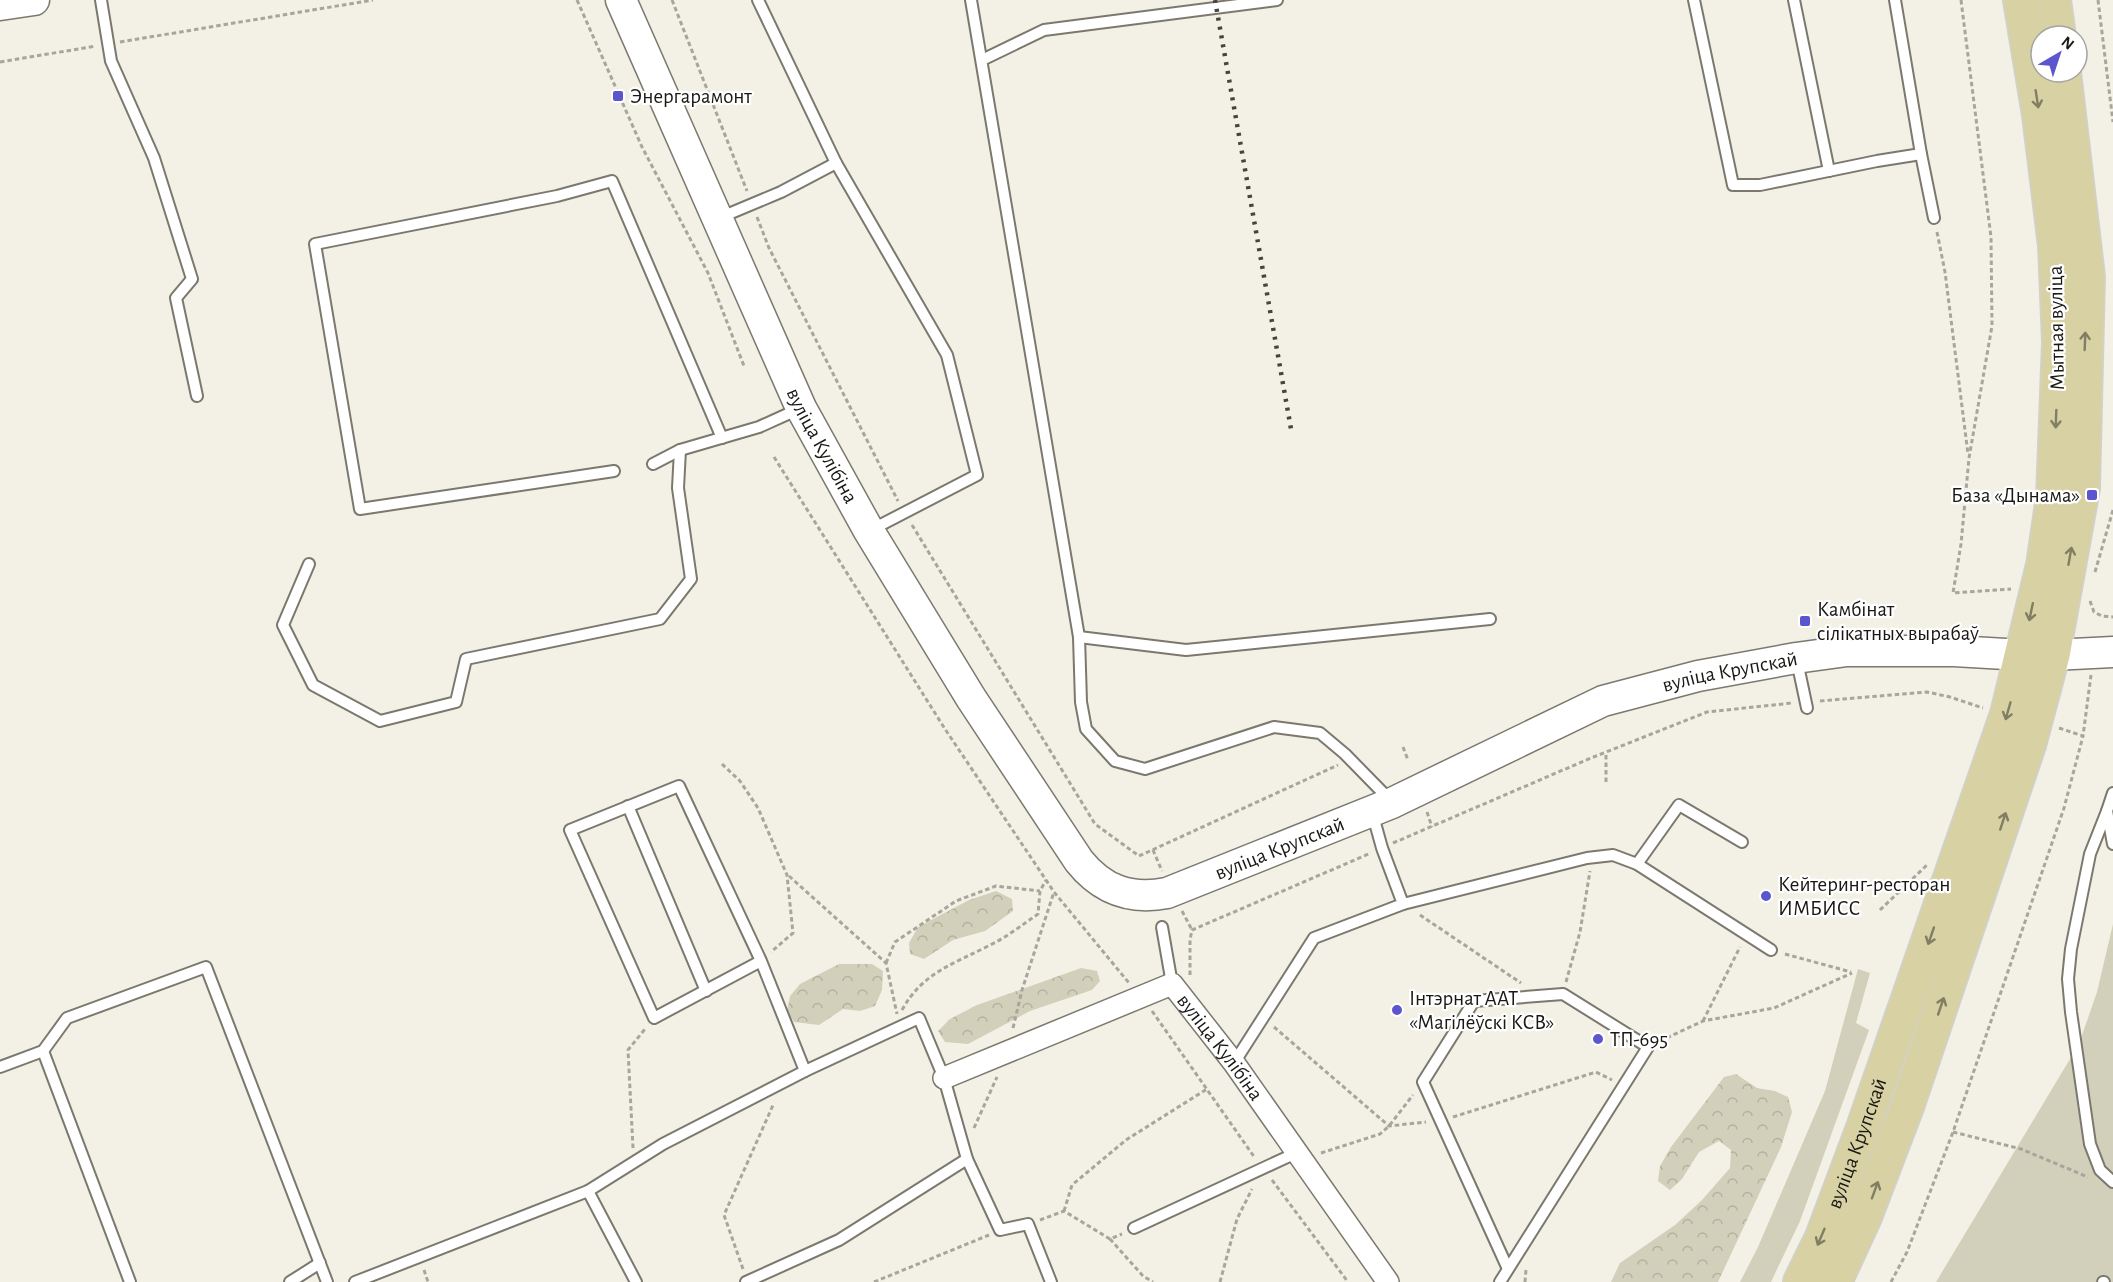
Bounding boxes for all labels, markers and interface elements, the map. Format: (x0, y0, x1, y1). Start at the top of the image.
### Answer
north arrow (2029, 24, 2089, 84)
text: N (2058, 33, 2077, 53)
place label: Энергарамонт (630, 86, 752, 107)
marker: Энергарамонт (611, 89, 625, 103)
one-way arrow (2031, 89, 2042, 109)
street label: Мытная вуліца (2045, 265, 2068, 391)
one-way arrow (2080, 332, 2091, 352)
street label: вуліца Кулібіна (783, 385, 862, 507)
one-way arrow (2051, 408, 2062, 428)
place label: База «Дынама» (1951, 485, 2080, 506)
marker: База «Дынама» (2085, 488, 2099, 502)
one-way arrow (2065, 547, 2076, 567)
place label: Камбінат сілікатных вырабаў (1817, 599, 1979, 644)
one-way arrow (2025, 602, 2037, 621)
marker: Камбінат сілікатных вырабаў (1798, 614, 1812, 628)
street label: вуліца Крупскай (1660, 648, 1799, 696)
one-way arrow (2002, 702, 2013, 721)
one-way arrow (1998, 812, 2009, 831)
street label: вуліца Крупскай (1212, 813, 1347, 884)
place label: Кейтеринг-ресторан ИМБИСС (1778, 874, 1950, 919)
marker: Кейтеринг-ресторан ИМБИСС (1759, 889, 1773, 903)
one-way arrow (1924, 926, 1935, 944)
place label: Інтэрнат ААТ «Магілёўскі КСВ» (1409, 988, 1554, 1033)
street label: вуліца Кулібіна (1173, 990, 1267, 1105)
one-way arrow (1936, 997, 1947, 1016)
marker: Інтэрнат ААТ «Магілёўскі КСВ» (1390, 1003, 1404, 1017)
place label: ТП-695 (1610, 1029, 1668, 1050)
marker: ТП-695 (1591, 1032, 1605, 1046)
street label: вуліца Крупскай (1824, 1075, 1891, 1212)
one-way arrow (1871, 1181, 1882, 1200)
one-way arrow (1815, 1228, 1826, 1246)

